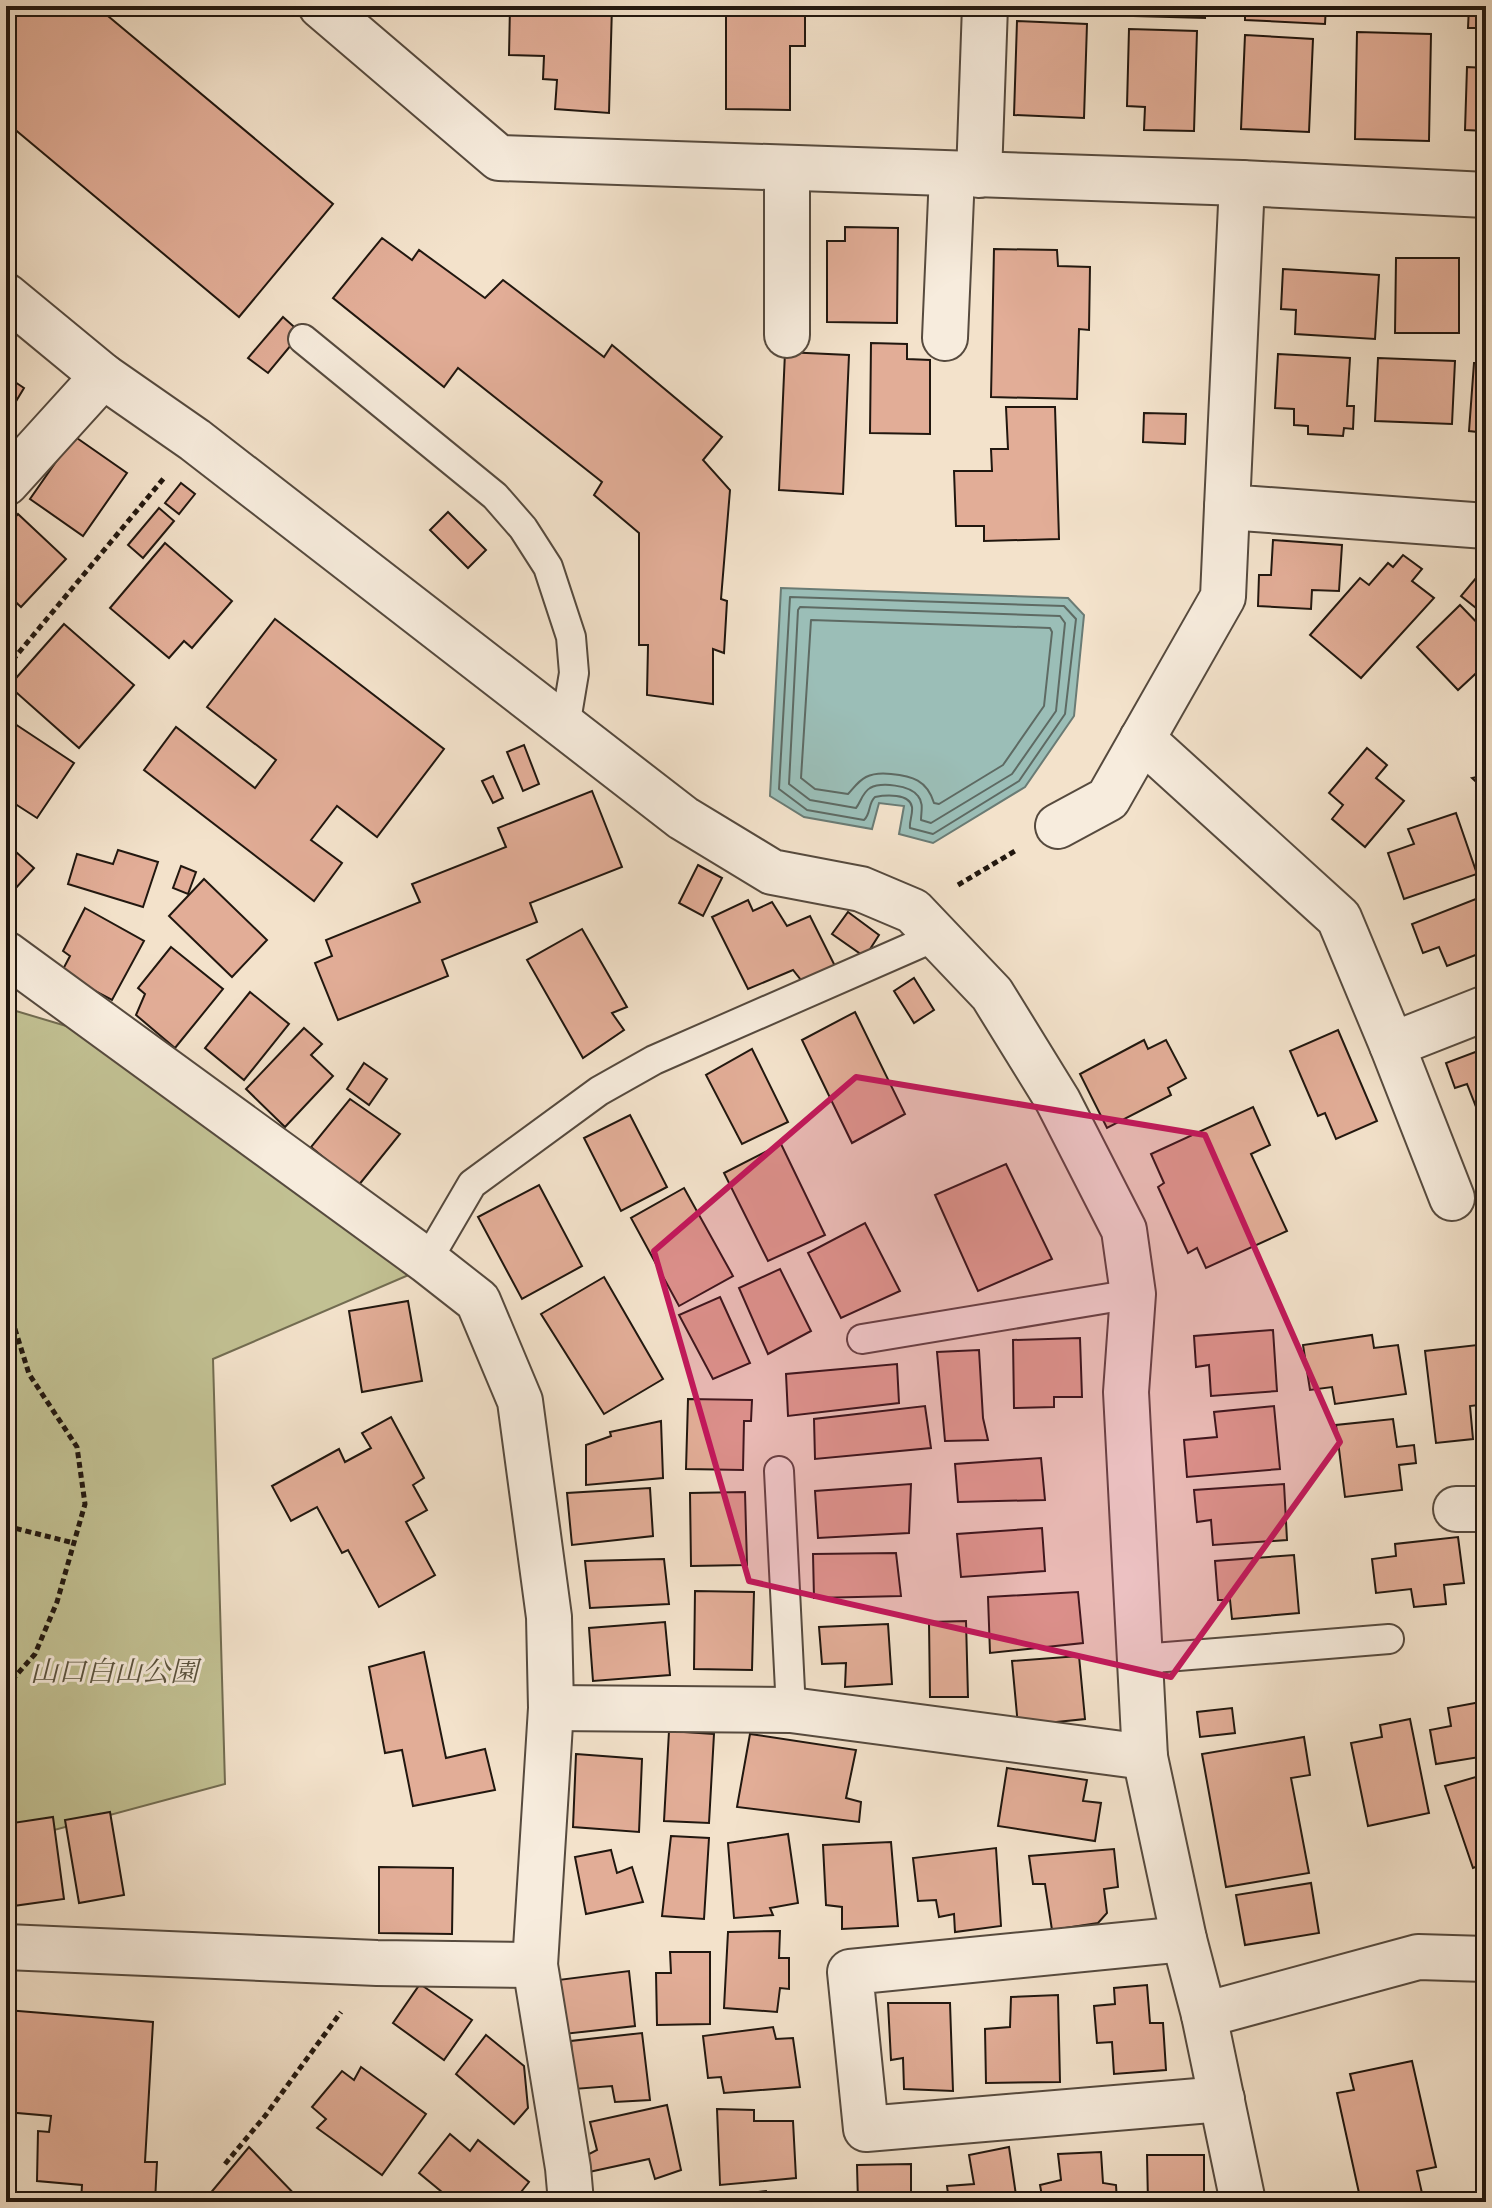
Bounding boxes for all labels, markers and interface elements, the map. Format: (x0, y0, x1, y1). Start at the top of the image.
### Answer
park label: 山口白山公園 (30, 1653, 202, 1691)

